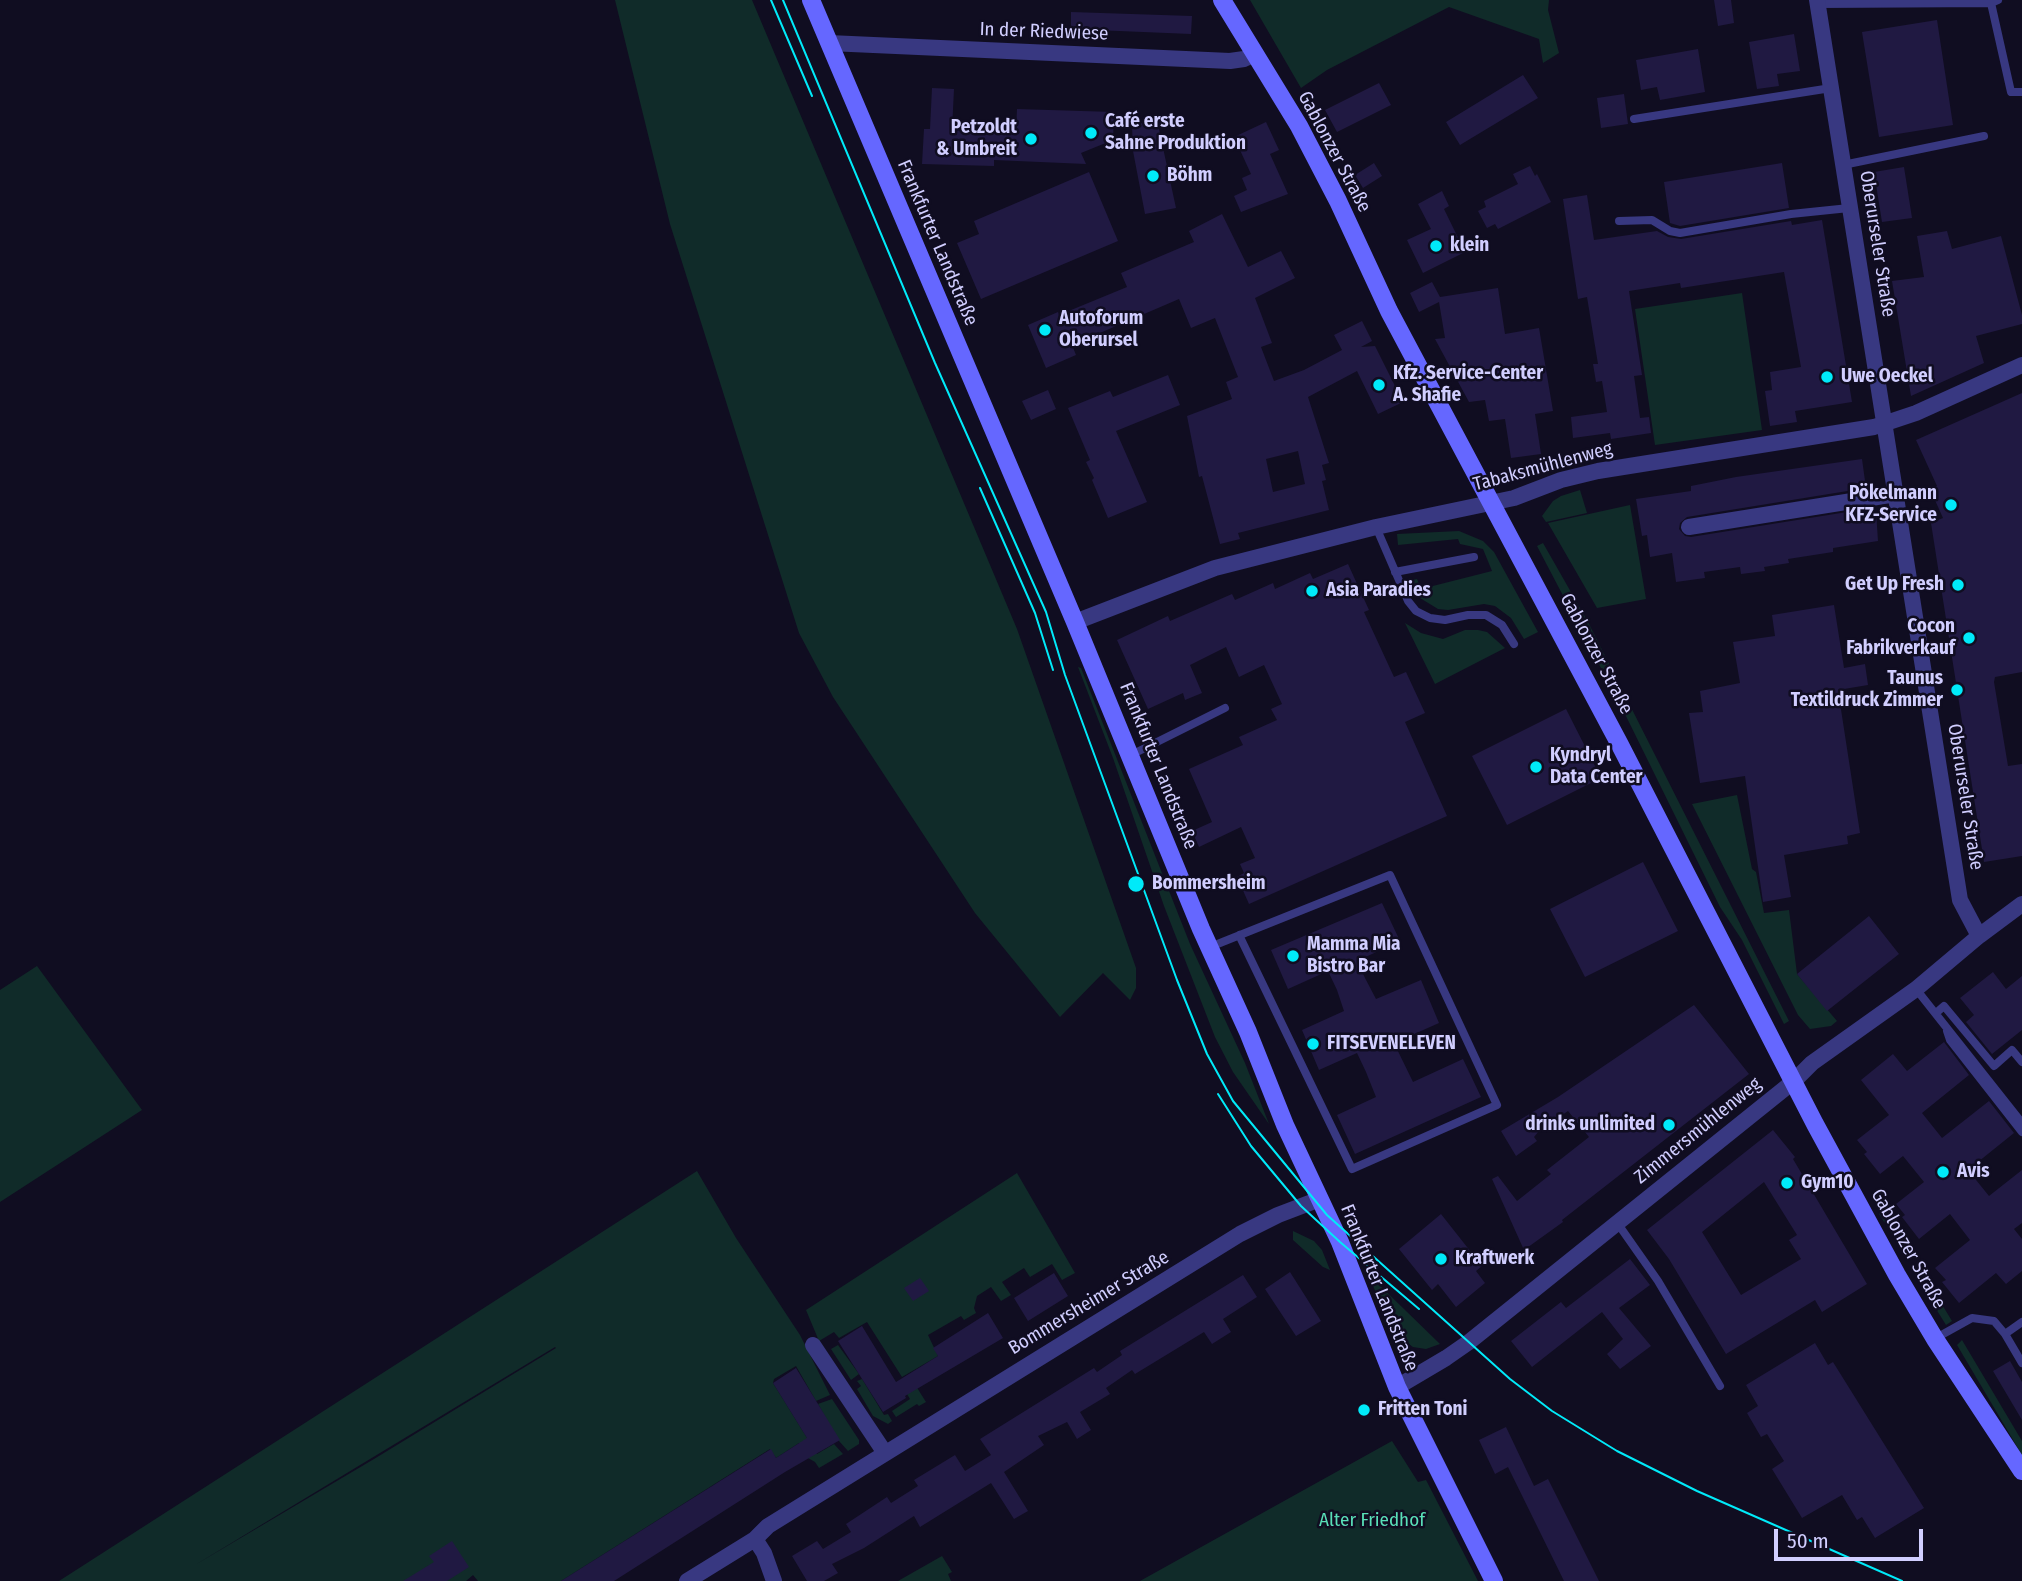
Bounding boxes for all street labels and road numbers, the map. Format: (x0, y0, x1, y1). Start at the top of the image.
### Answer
street label: In der Riedwiese (979, 18, 1109, 46)
street label: Gablonzer Straße (1293, 88, 1375, 216)
street label: Frankfurter Landstraße (892, 157, 982, 329)
street label: Oberurseler Straße (1854, 169, 1900, 319)
street label: Tabaksmühlenweg (1471, 437, 1615, 497)
street label: Gablonzer Straße (1555, 590, 1637, 718)
street label: Frankfurter Landstraße (1114, 679, 1202, 853)
street label: Oberurseler Straße (1942, 722, 1988, 872)
street label: Zimmersmühlenweg (1630, 1073, 1766, 1189)
street label: Gablonzer Straße (1866, 1185, 1950, 1313)
street label: Frankfurter Landstraße (1335, 1201, 1423, 1375)
street label: Bommersheimer Straße (1005, 1246, 1173, 1360)

